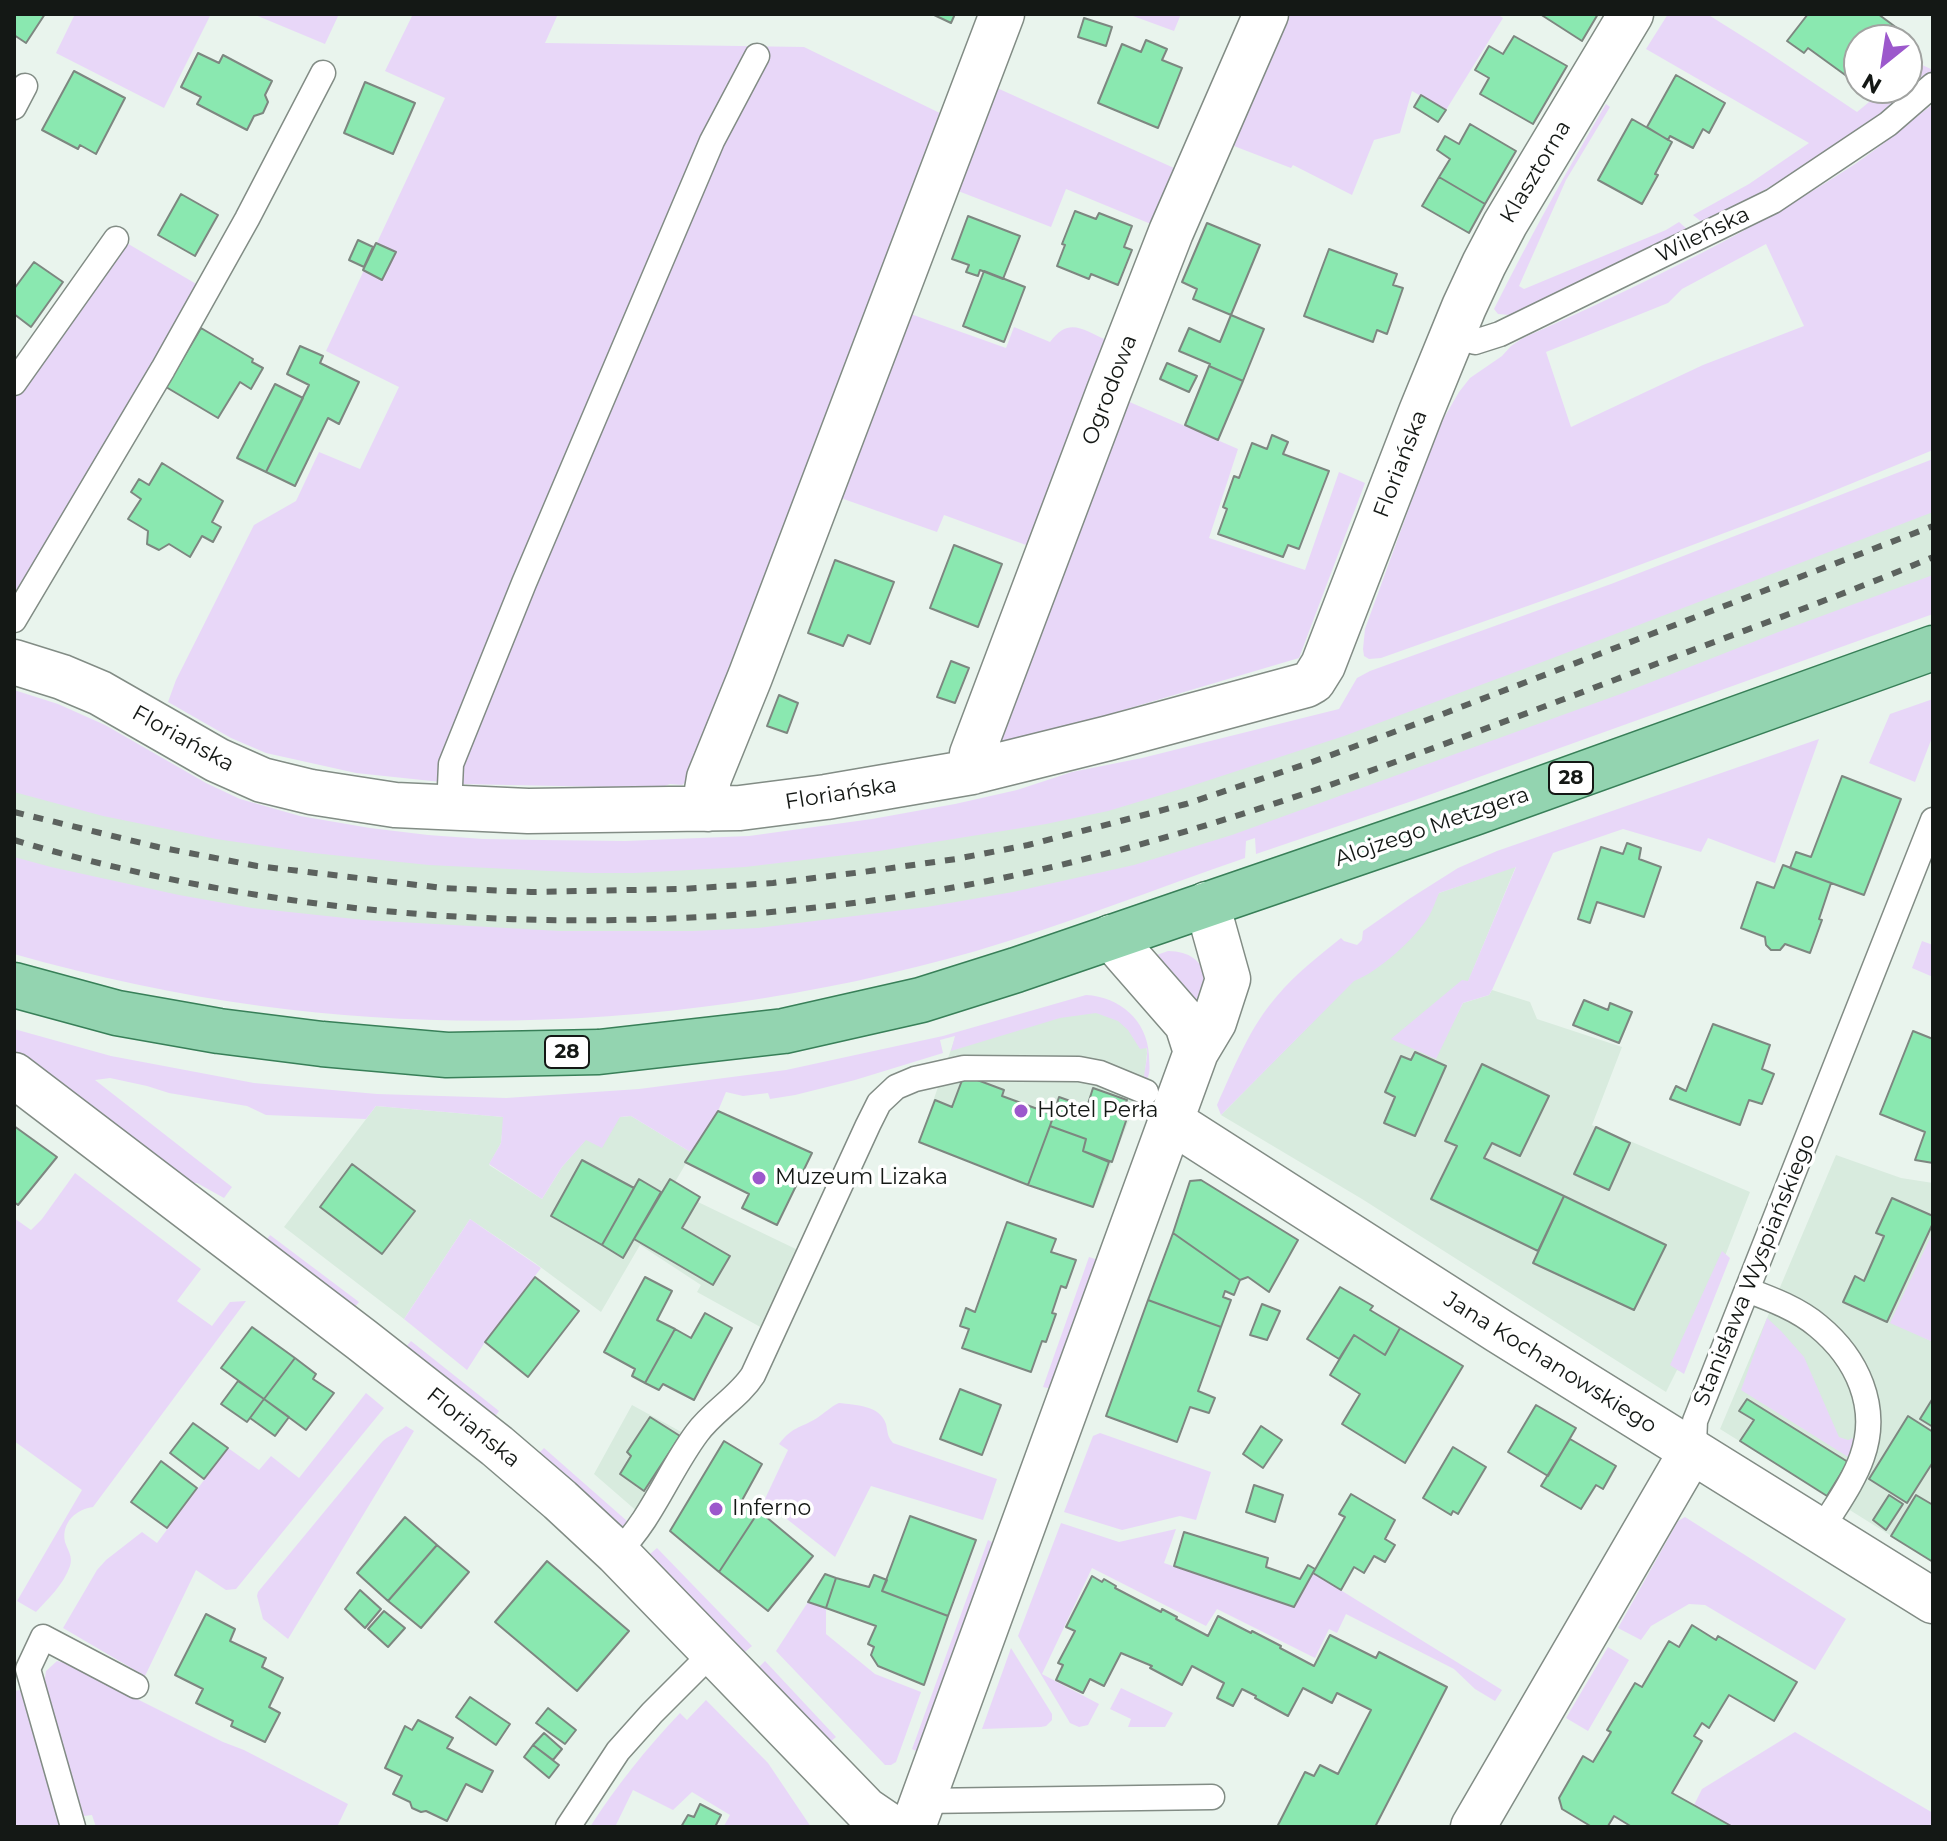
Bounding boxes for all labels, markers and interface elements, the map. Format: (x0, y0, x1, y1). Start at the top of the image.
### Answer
north arrow (1843, 24, 1923, 104)
text: N (1857, 67, 1886, 100)
street label: Klasztorna (1495, 116, 1577, 228)
street label: Wileńska (1652, 201, 1754, 269)
street label: Ogrodowa (1077, 331, 1143, 449)
street label: Floriańska (1368, 407, 1434, 521)
street label: Floriańska (127, 700, 239, 778)
road number: 28 (1549, 762, 1593, 794)
street label: Floriańska (783, 772, 899, 816)
street label: Alojzego Metzgera (1331, 781, 1533, 873)
road number: 28 (545, 1036, 589, 1068)
place label: Hotel Perła (1037, 1098, 1158, 1124)
marker: Hotel Perła (1012, 1102, 1030, 1120)
street label: Stanisława Wyspiańskiego (1688, 1130, 1822, 1410)
place label: Muzeum Lizaka (775, 1165, 948, 1191)
marker: Muzeum Lizaka (750, 1169, 768, 1187)
street label: Jana Kochanowskiego (1439, 1287, 1661, 1439)
street label: Floriańska (421, 1382, 525, 1474)
place label: Inferno (732, 1496, 811, 1522)
marker: Inferno (707, 1500, 725, 1518)

